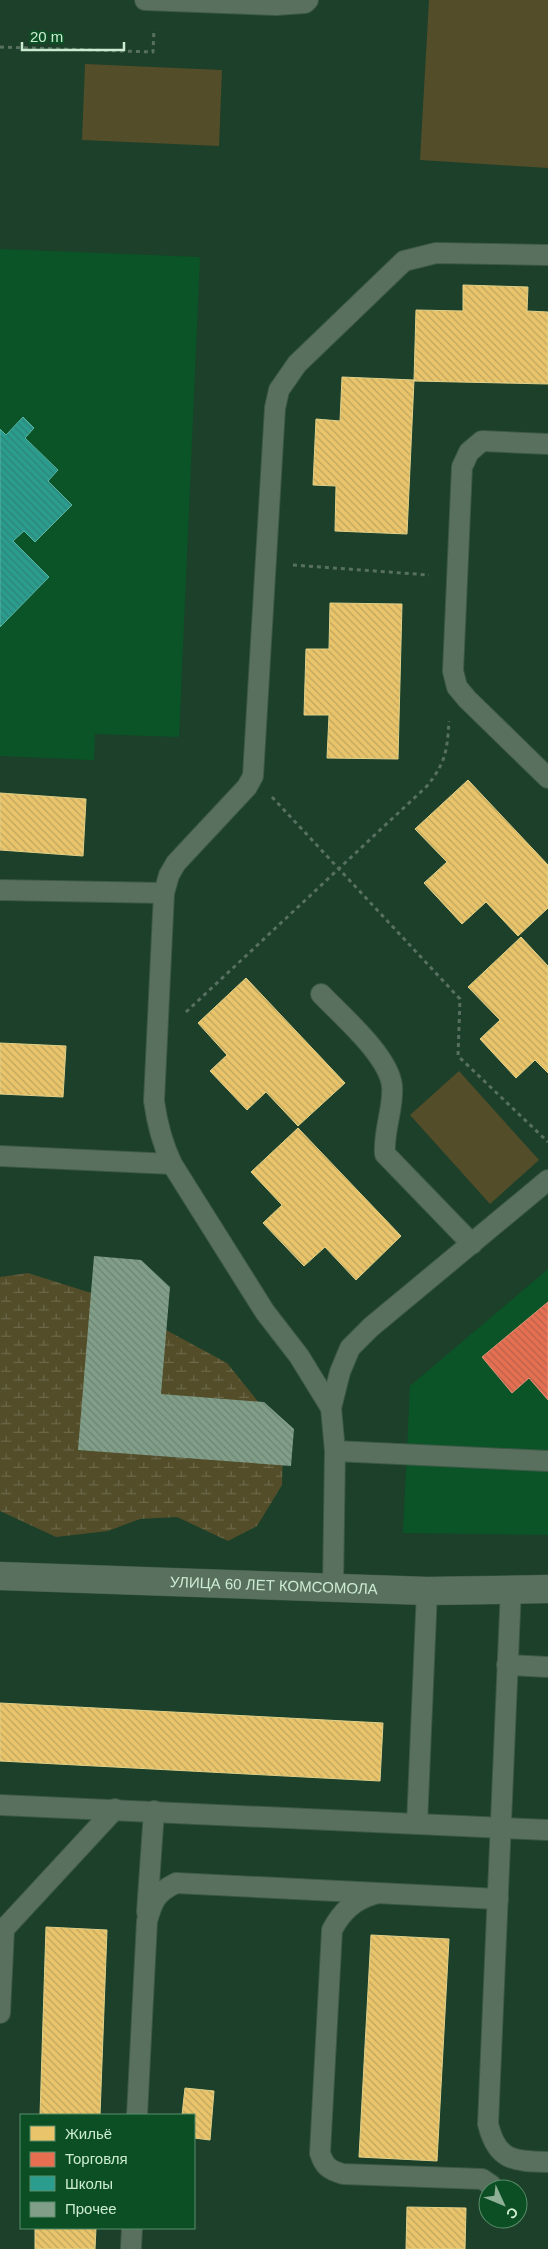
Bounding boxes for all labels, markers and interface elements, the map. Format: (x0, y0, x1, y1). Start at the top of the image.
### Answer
scale bar (22, 20, 125, 52)
text: 20 m (30, 28, 63, 45)
street label: УЛИЦА 60 ЛЕТ КОМСОМОЛА (170, 1573, 378, 1597)
legend (20, 2114, 195, 2229)
text: Жильё (65, 2125, 112, 2142)
text: Торговля (65, 2150, 128, 2167)
text: Школы (65, 2175, 113, 2192)
north arrow (478, 2179, 528, 2229)
text: Прочее (65, 2200, 117, 2217)
text: С (503, 2204, 522, 2222)

